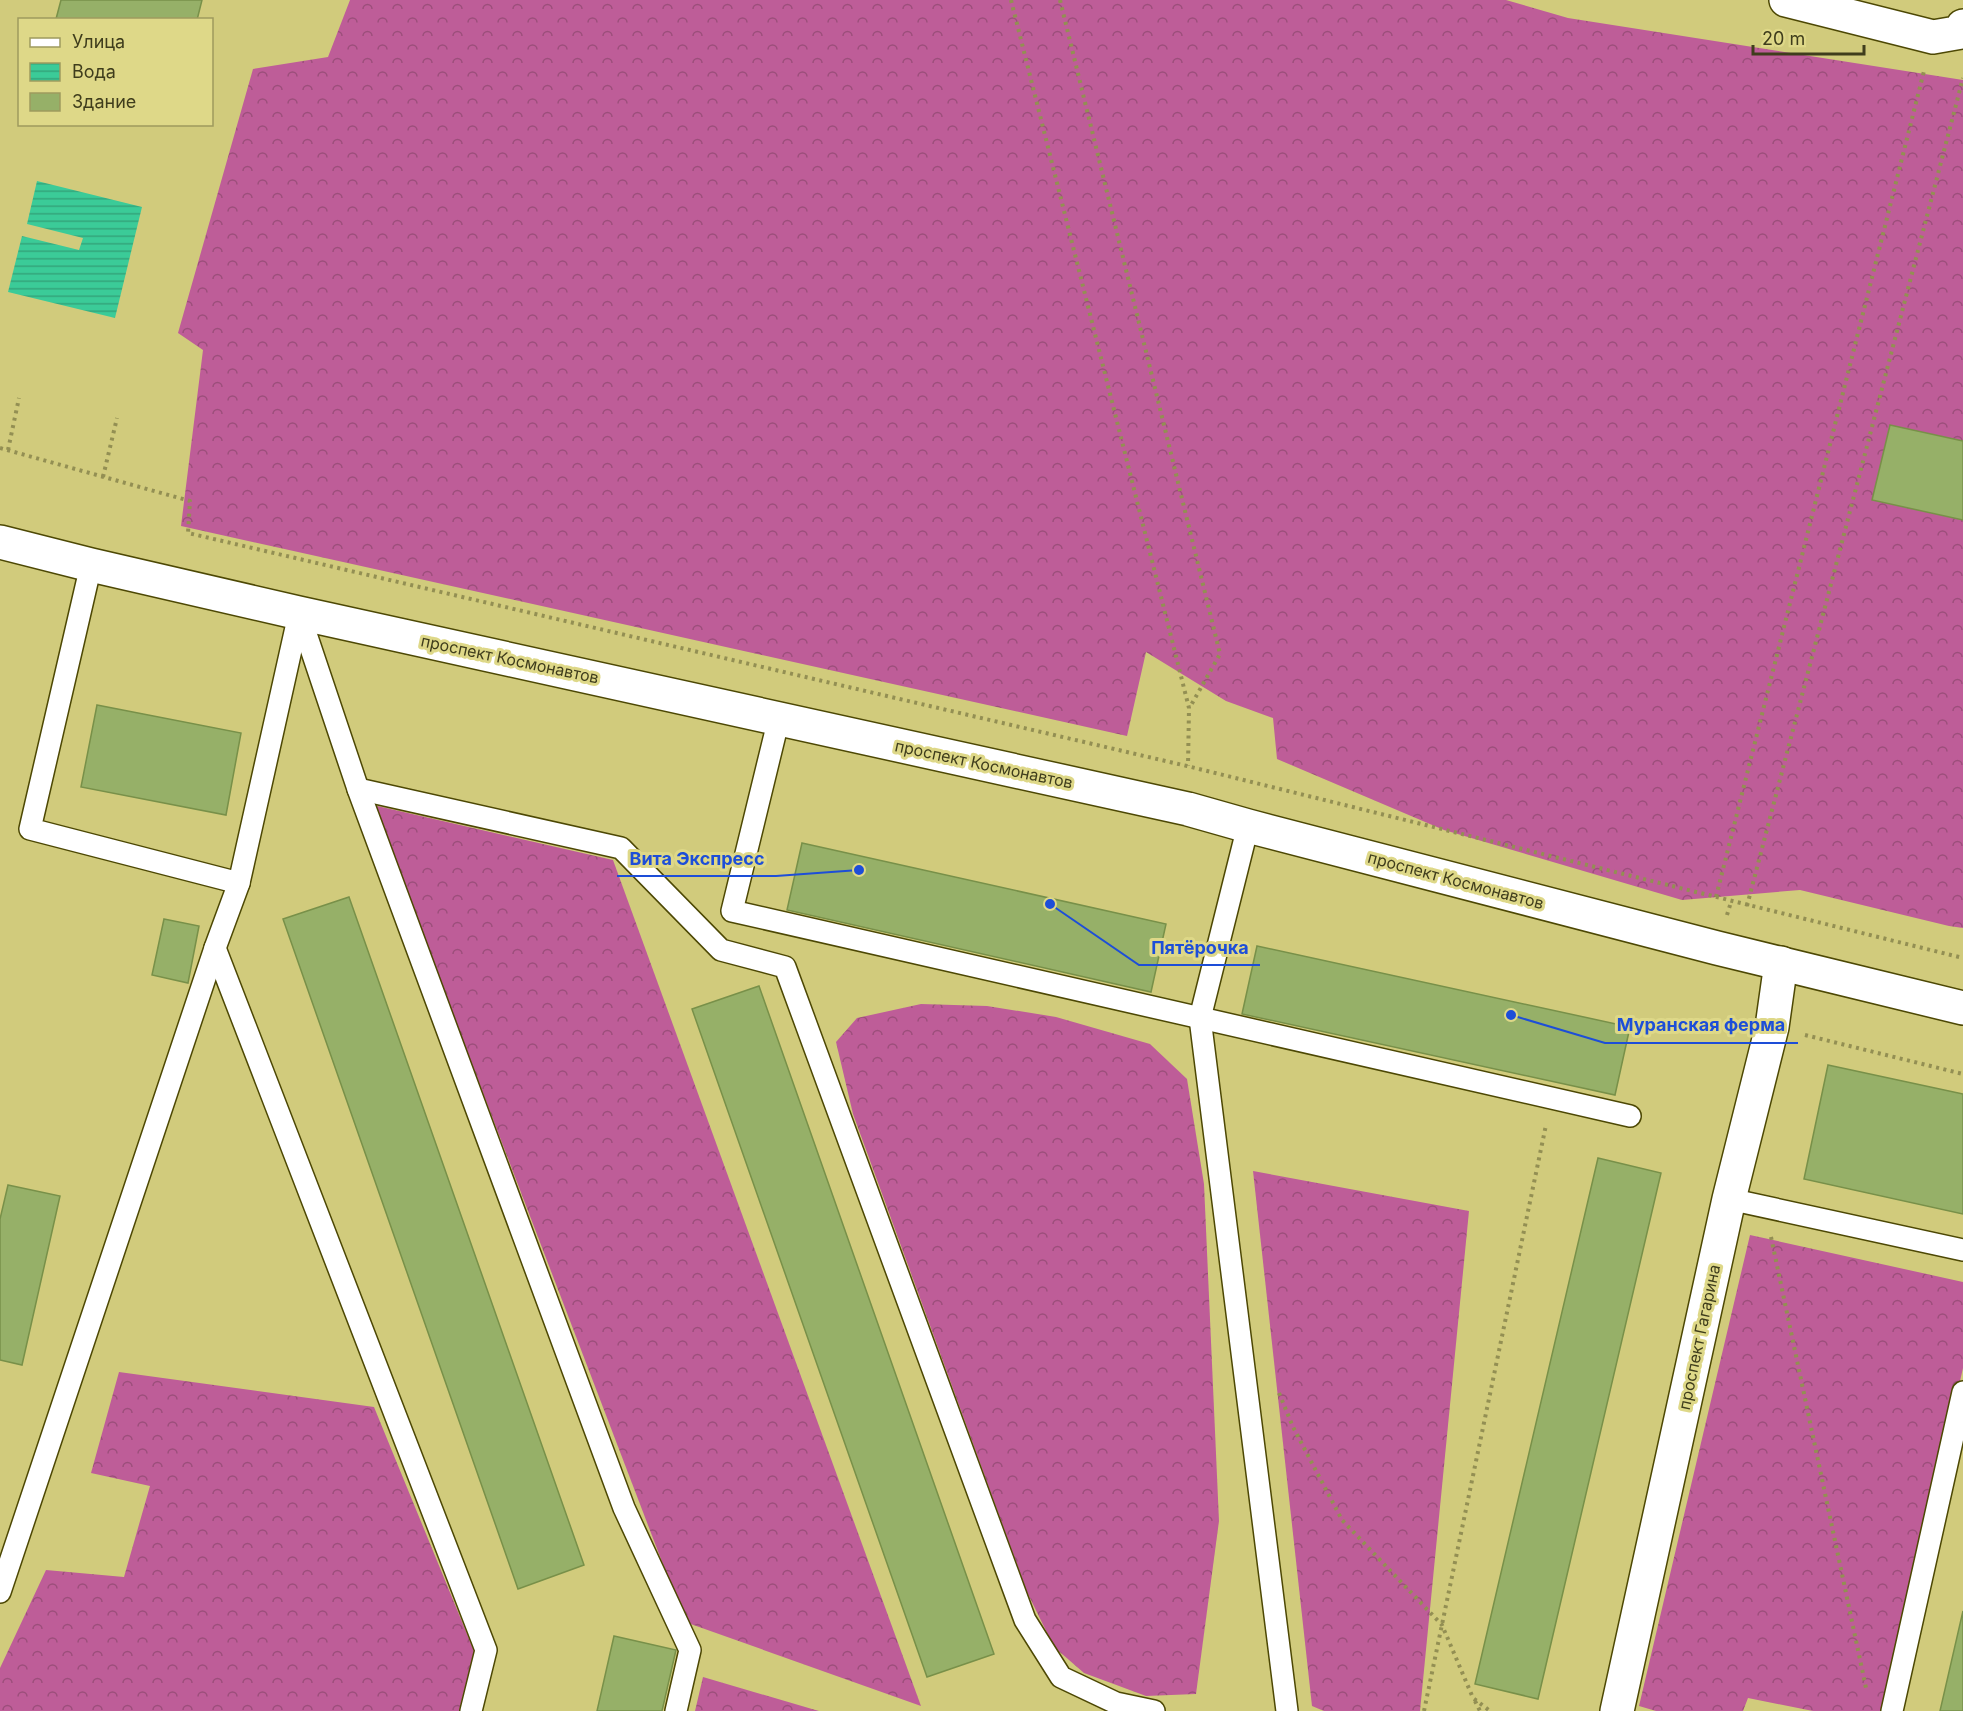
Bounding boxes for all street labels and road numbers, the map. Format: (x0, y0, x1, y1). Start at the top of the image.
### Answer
street label: проспект Космонавтов (419, 630, 601, 688)
street label: проспект Космонавтов (893, 735, 1075, 793)
street label: проспект Космонавтов (1366, 847, 1546, 913)
street label: проспект Гагарина (1674, 1263, 1724, 1411)

